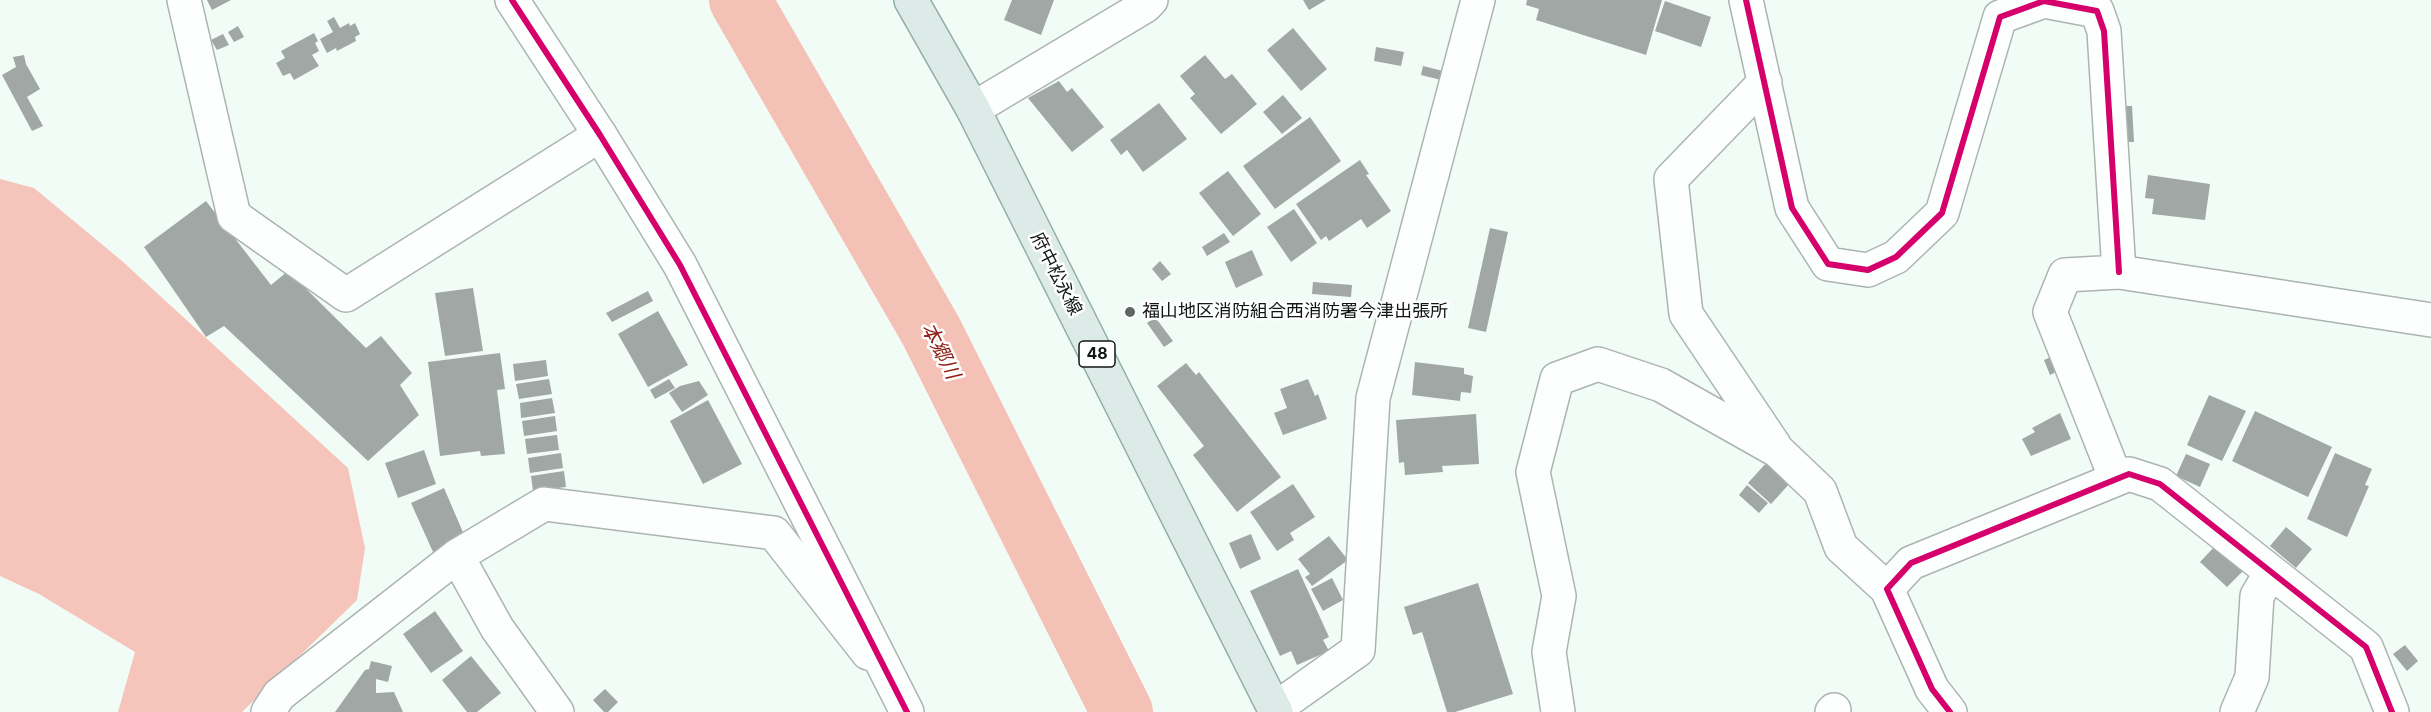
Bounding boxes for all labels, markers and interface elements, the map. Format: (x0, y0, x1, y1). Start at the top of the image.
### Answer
street label: 府中松永線 (1026, 229, 1086, 319)
place label: 福山地区消防組合西消防署今津出張所 (1142, 301, 1448, 323)
marker: 福山地区消防組合西消防署今津出張所 (1123, 305, 1137, 319)
water label: 本郷川 (916, 319, 964, 383)
road number: 48 (1079, 341, 1115, 367)

